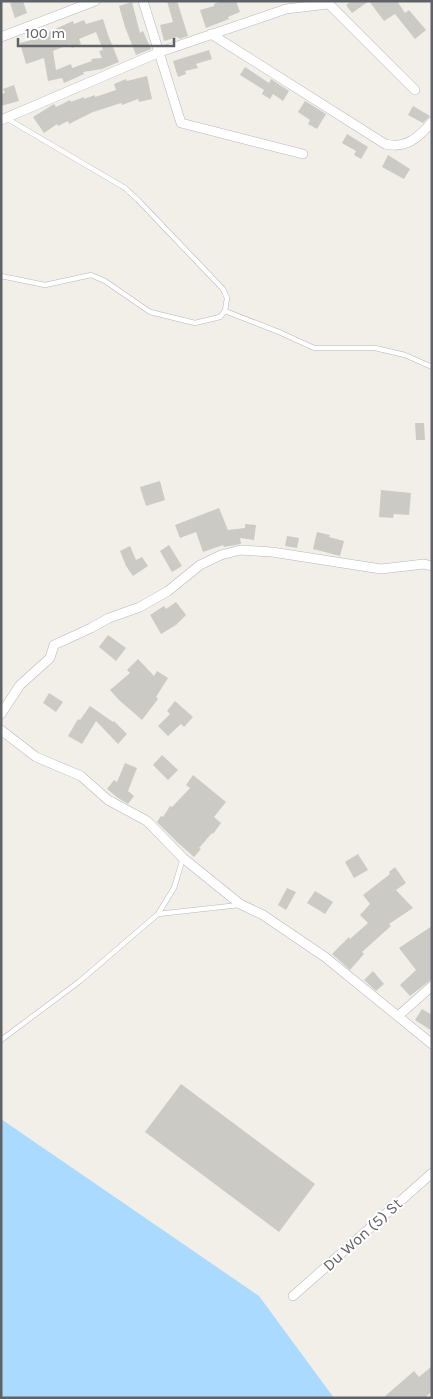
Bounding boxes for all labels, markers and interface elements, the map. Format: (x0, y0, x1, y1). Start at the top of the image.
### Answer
scale bar (18, 15, 174, 47)
text: 100 m (25, 24, 65, 42)
street label: Du Won (5) St (319, 1194, 406, 1275)

